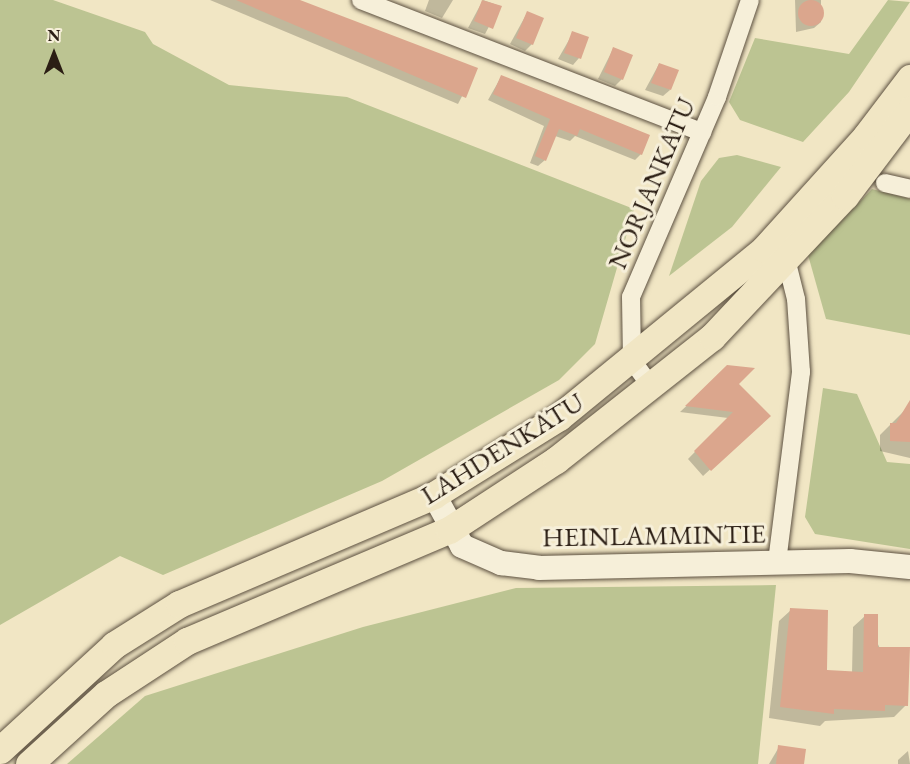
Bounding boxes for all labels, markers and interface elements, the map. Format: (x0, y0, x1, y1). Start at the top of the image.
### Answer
north arrow (24, 24, 84, 84)
text: N (48, 25, 60, 46)
street label: NORJANKATU (600, 92, 702, 274)
street label: LAHDENKATU (415, 385, 589, 511)
street label: HEINLAMMINTIE (542, 517, 766, 553)

